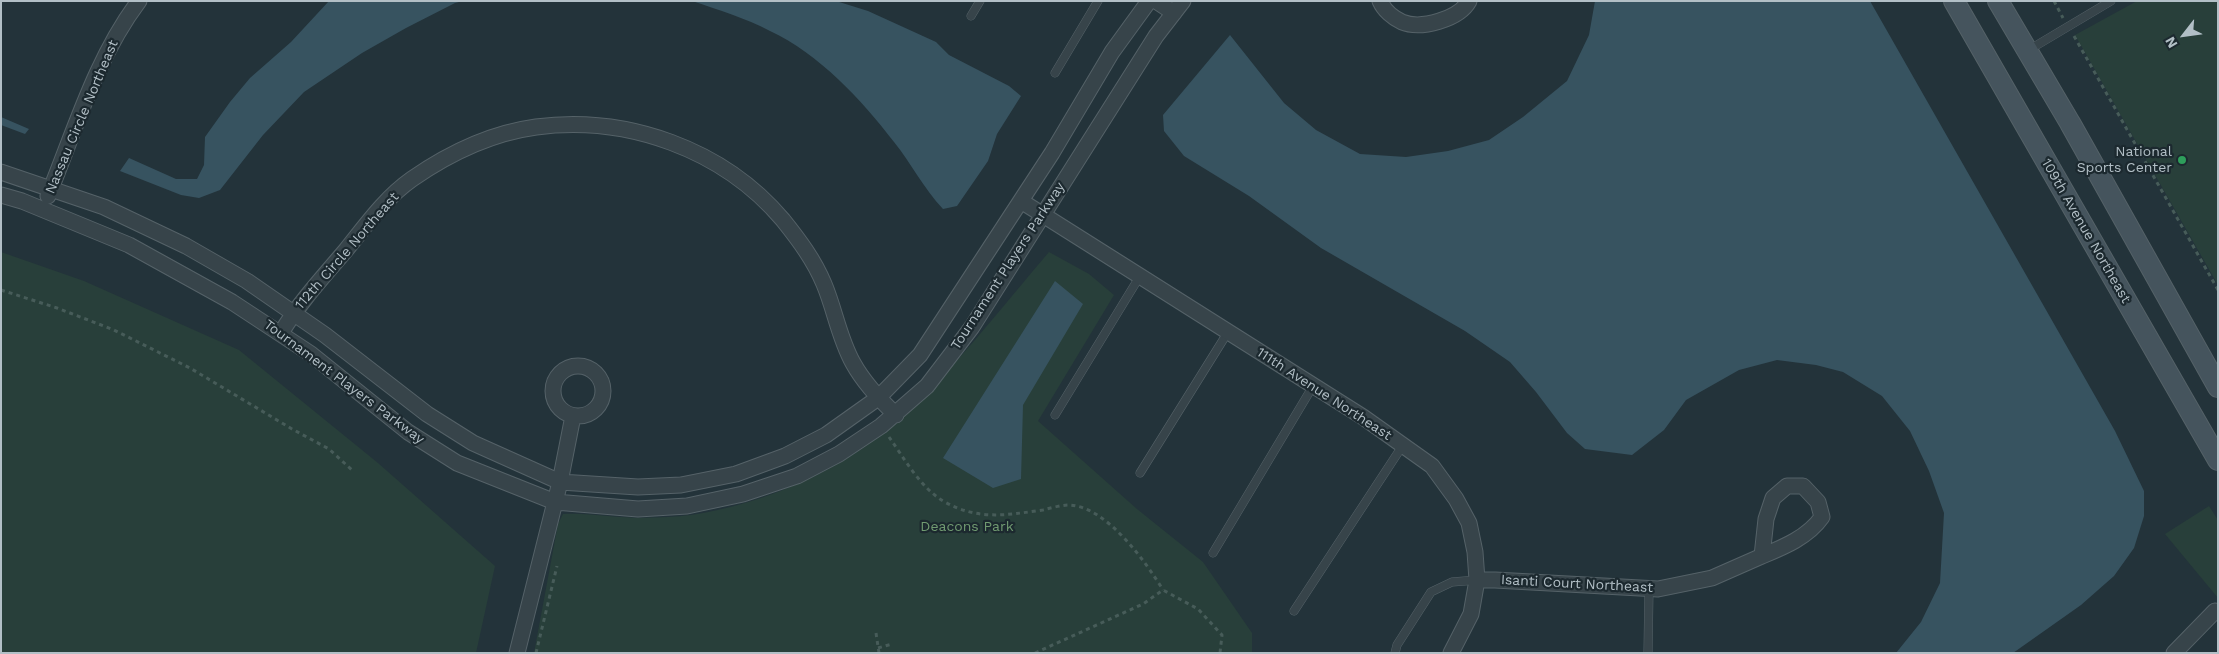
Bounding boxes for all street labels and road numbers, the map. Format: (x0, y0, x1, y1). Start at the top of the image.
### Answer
street label: Nassau Circle Northeast (42, 37, 122, 197)
street label: 109th Avenue Northeast (2038, 156, 2134, 306)
street label: Tournament Players Parkway (947, 179, 1069, 353)
street label: 112th Circle Northeast (292, 189, 402, 313)
street label: Tournament Players Parkway (260, 316, 428, 448)
street label: 111th Avenue Northeast (1253, 344, 1395, 444)
street label: Isanti Court Northeast (1500, 572, 1654, 596)

